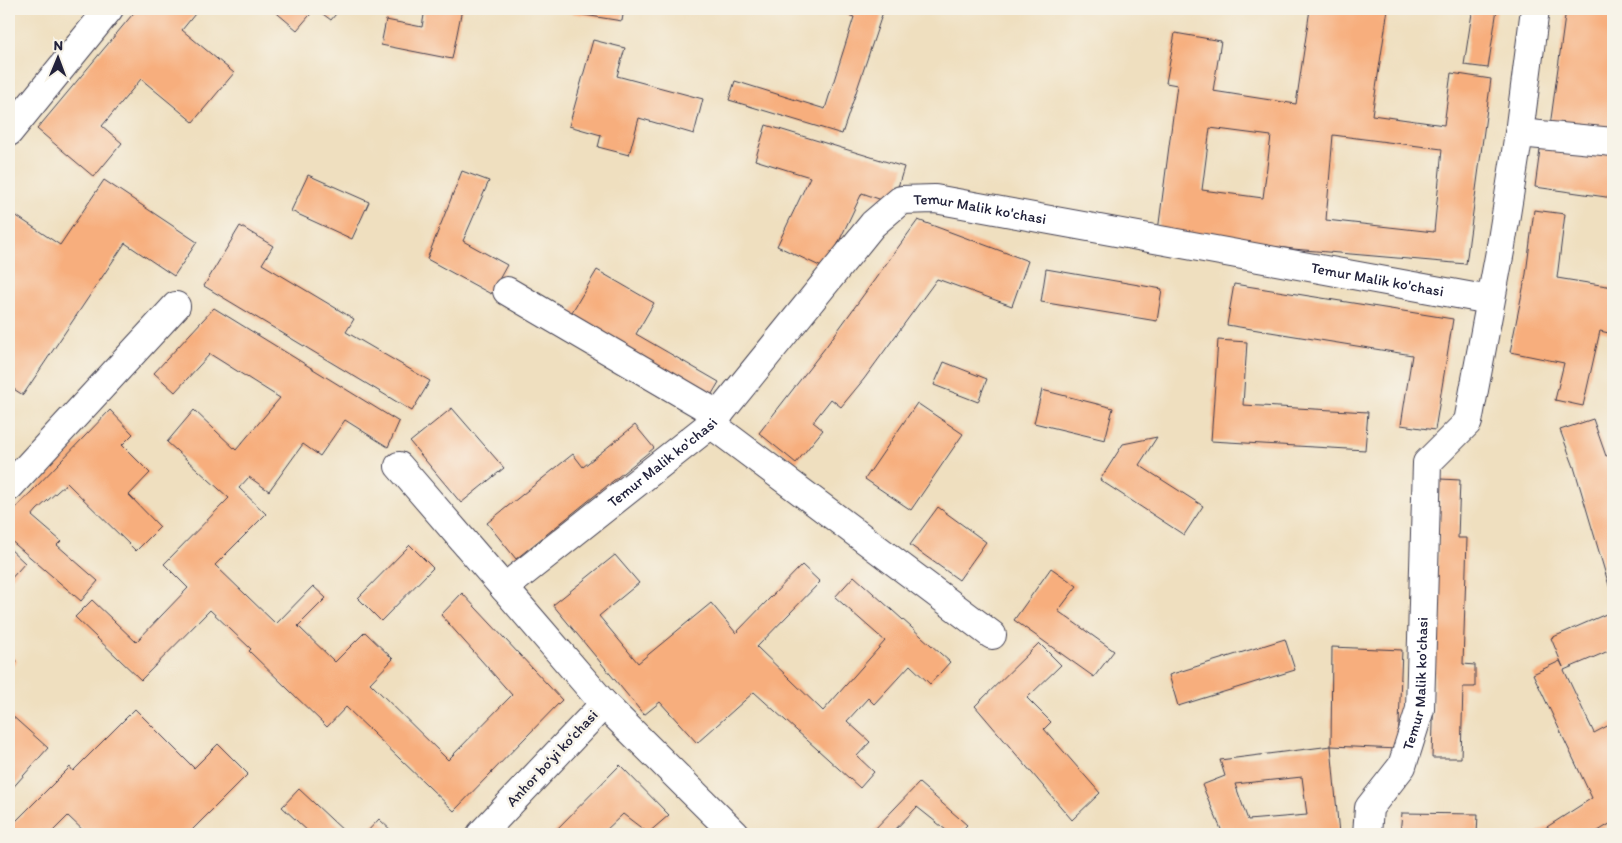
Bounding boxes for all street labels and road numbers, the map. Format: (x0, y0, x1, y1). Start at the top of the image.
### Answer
street label: Temur Malik ko'chasi (913, 190, 1048, 228)
street label: Temur Malik ko'chasi (1310, 259, 1445, 300)
street label: Temur Malik ko'chasi (604, 414, 721, 511)
street label: Temur Malik ko'chasi (1399, 617, 1432, 752)
street label: Anhor boʻyi koʻchasi (503, 706, 601, 810)

